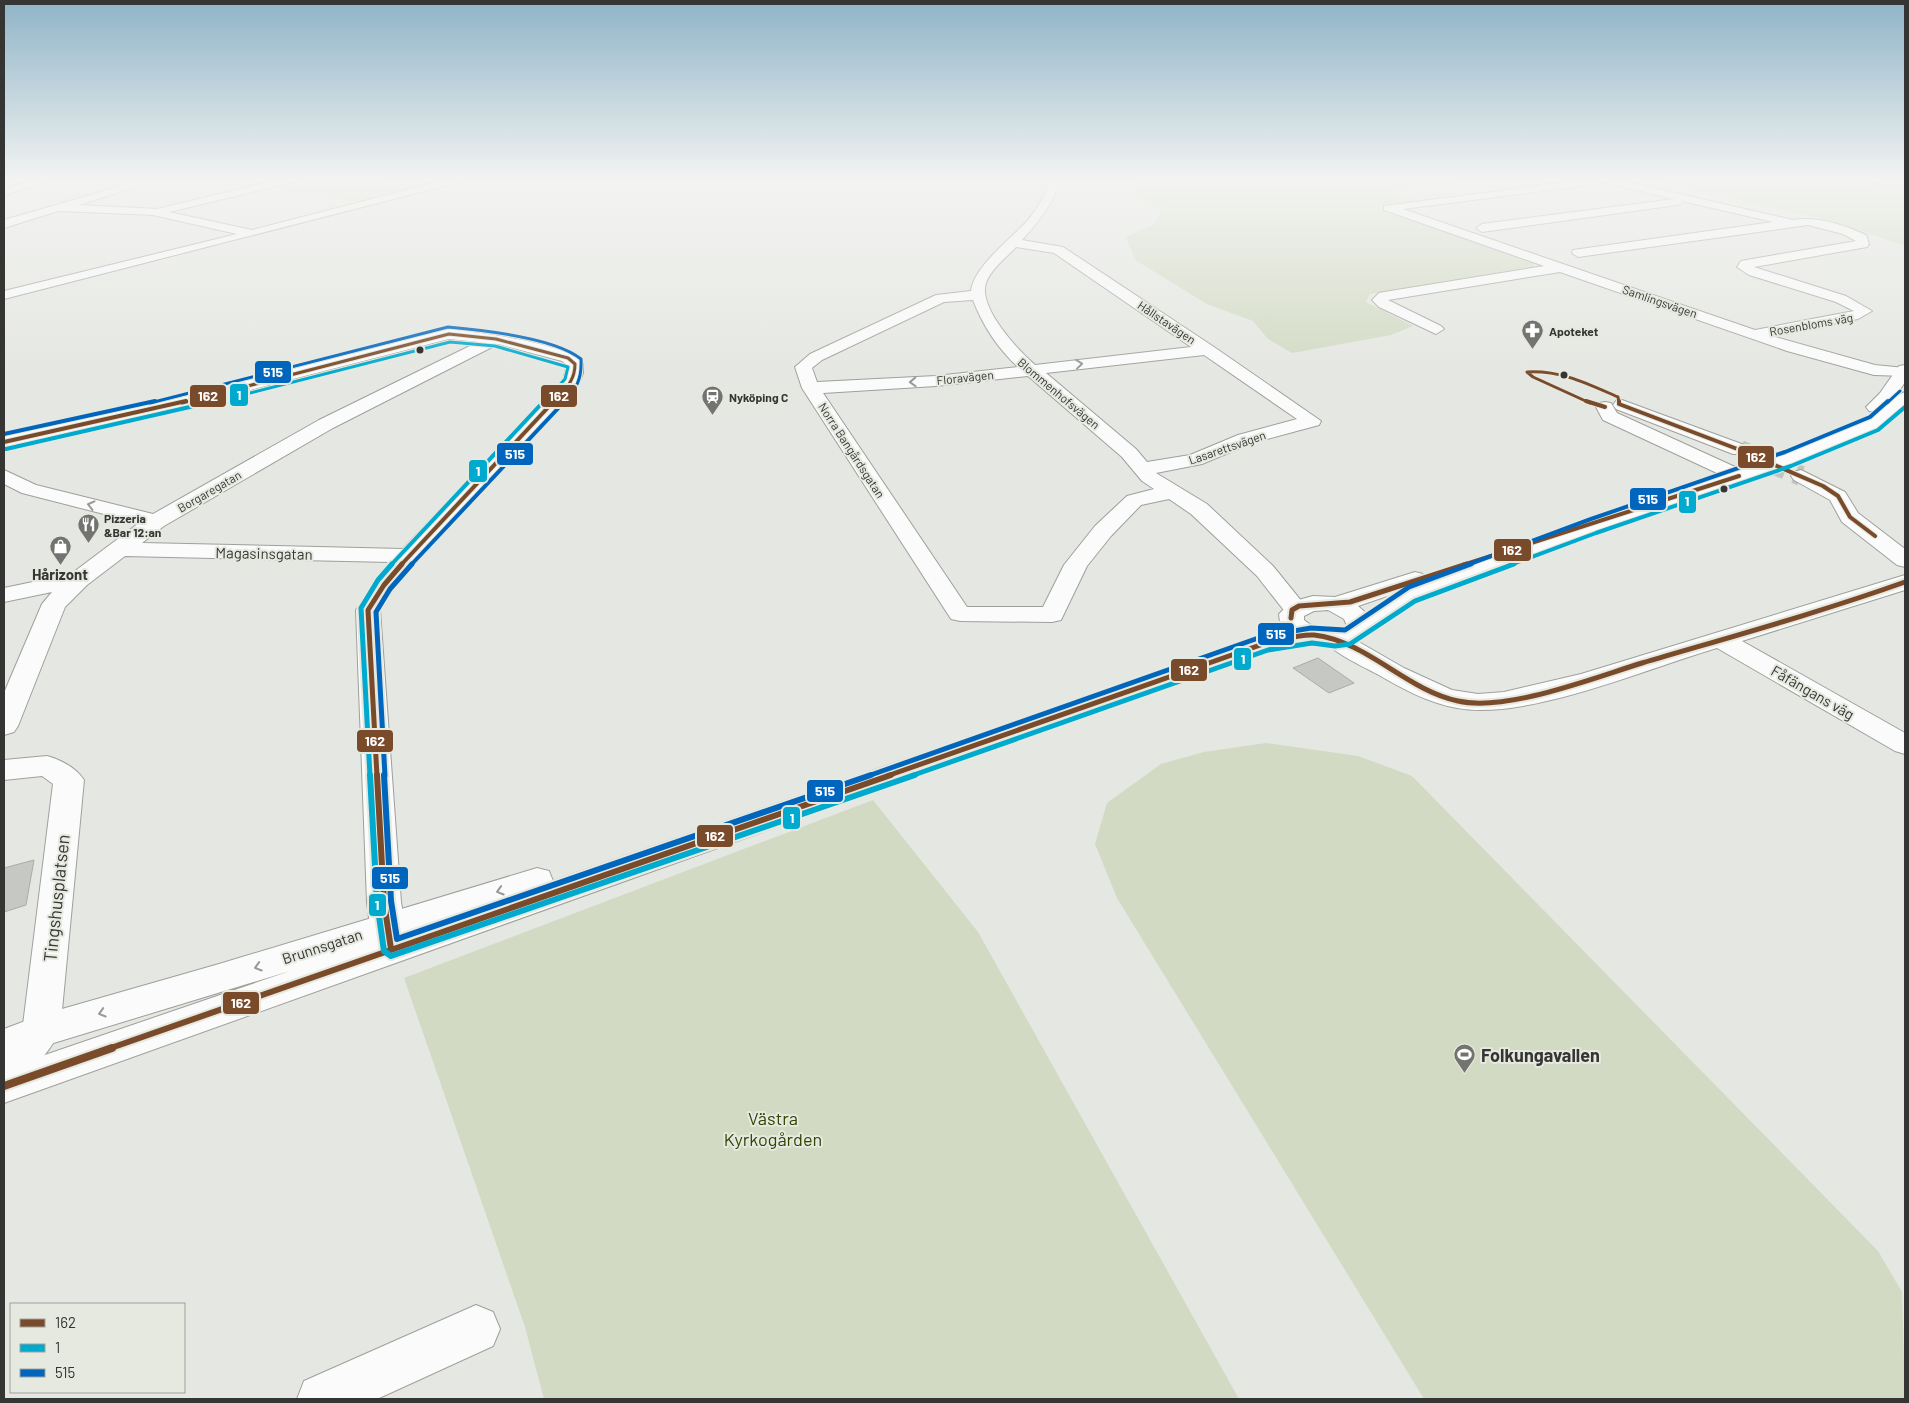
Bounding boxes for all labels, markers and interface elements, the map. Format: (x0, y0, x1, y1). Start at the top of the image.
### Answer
street label: Samlingsvägen (1621, 282, 1699, 320)
street label: Hållstavägen (1135, 298, 1199, 346)
street label: Rosenbloms väg (1768, 310, 1854, 338)
pharmacy icon: Apoteket (1521, 319, 1545, 350)
place label: Apoteket (1549, 324, 1599, 338)
unlabelled marker (415, 345, 425, 355)
street label: Blommenhofsvägen (1015, 355, 1103, 431)
one-way arrow (1075, 359, 1083, 370)
line badge: 515 (254, 360, 292, 384)
text: 515 (263, 363, 283, 380)
street label: Floravägen (936, 367, 994, 387)
unlabelled marker (1559, 370, 1569, 380)
one-way arrow (908, 376, 916, 387)
line badge: 1 (229, 383, 249, 407)
line badge: 162 (189, 384, 227, 408)
line badge: 162 (540, 384, 578, 408)
station icon: Nyköping C (701, 385, 725, 416)
text: 1 (237, 386, 242, 403)
text: 162 (198, 387, 218, 404)
text: 162 (549, 387, 569, 404)
place label: Nyköping C (729, 390, 788, 404)
street label: Norra Bangårdsgatan (816, 400, 888, 500)
street label: Lasarettsvägen (1187, 427, 1267, 467)
line badge: 515 (496, 442, 534, 466)
text: 515 (505, 445, 525, 462)
line badge: 162 (1737, 445, 1775, 469)
text: 162 (1746, 448, 1766, 465)
line badge: 1 (468, 459, 488, 483)
text: 1 (476, 462, 481, 479)
street label: Borgaregatan (175, 467, 243, 515)
unlabelled marker (1719, 484, 1729, 494)
line badge: 515 (1629, 487, 1667, 511)
text: 515 (1638, 490, 1658, 507)
line badge: 1 (1678, 490, 1697, 514)
text: 1 (1685, 492, 1690, 509)
one-way arrow (88, 500, 96, 510)
place label: Pizzeria &Bar 12:an (104, 511, 161, 539)
restaurant icon: Pizzeria &Bar 12:an (76, 513, 100, 544)
shop icon: Hårizont (48, 534, 72, 565)
line badge: 162 (1493, 538, 1532, 562)
text: 162 (1502, 541, 1522, 558)
street label: Magasinsgatan (215, 543, 313, 563)
place label: Hårizont (32, 565, 88, 583)
line badge: 515 (1257, 622, 1295, 646)
text: 515 (1266, 625, 1286, 642)
line badge: 1 (1233, 647, 1252, 671)
text: 1 (1241, 650, 1246, 667)
line badge: 162 (1170, 658, 1208, 682)
text: 162 (1179, 661, 1199, 678)
street label: Fåfängans väg (1768, 661, 1858, 723)
line badge: 162 (356, 729, 394, 753)
text: 162 (365, 732, 385, 749)
line badge: 515 (806, 779, 844, 803)
text: 515 (815, 782, 835, 799)
line badge: 1 (782, 806, 801, 830)
text: 1 (790, 809, 795, 826)
line badge: 162 (696, 824, 734, 848)
text: 162 (705, 827, 725, 844)
street label: Tingshusplatsen (38, 833, 74, 963)
line badge: 515 (371, 866, 409, 890)
text: 515 (380, 869, 400, 886)
one-way arrow (497, 885, 505, 895)
line badge: 1 (368, 893, 387, 917)
text: 1 (375, 896, 380, 913)
street label: Brunnsgatan (280, 925, 364, 967)
one-way arrow (254, 961, 262, 971)
line badge: 162 (222, 991, 260, 1015)
text: 162 (231, 994, 251, 1011)
one-way arrow (98, 1008, 107, 1018)
sports icon: Folkungavallen (1453, 1043, 1477, 1074)
place label: Folkungavallen (1481, 1044, 1600, 1066)
park label: Västra Kyrkogården (724, 1107, 822, 1150)
legend (10, 1303, 185, 1393)
text: 162 (55, 1313, 76, 1331)
text: 1 (55, 1338, 60, 1356)
text: 515 (55, 1363, 75, 1381)

